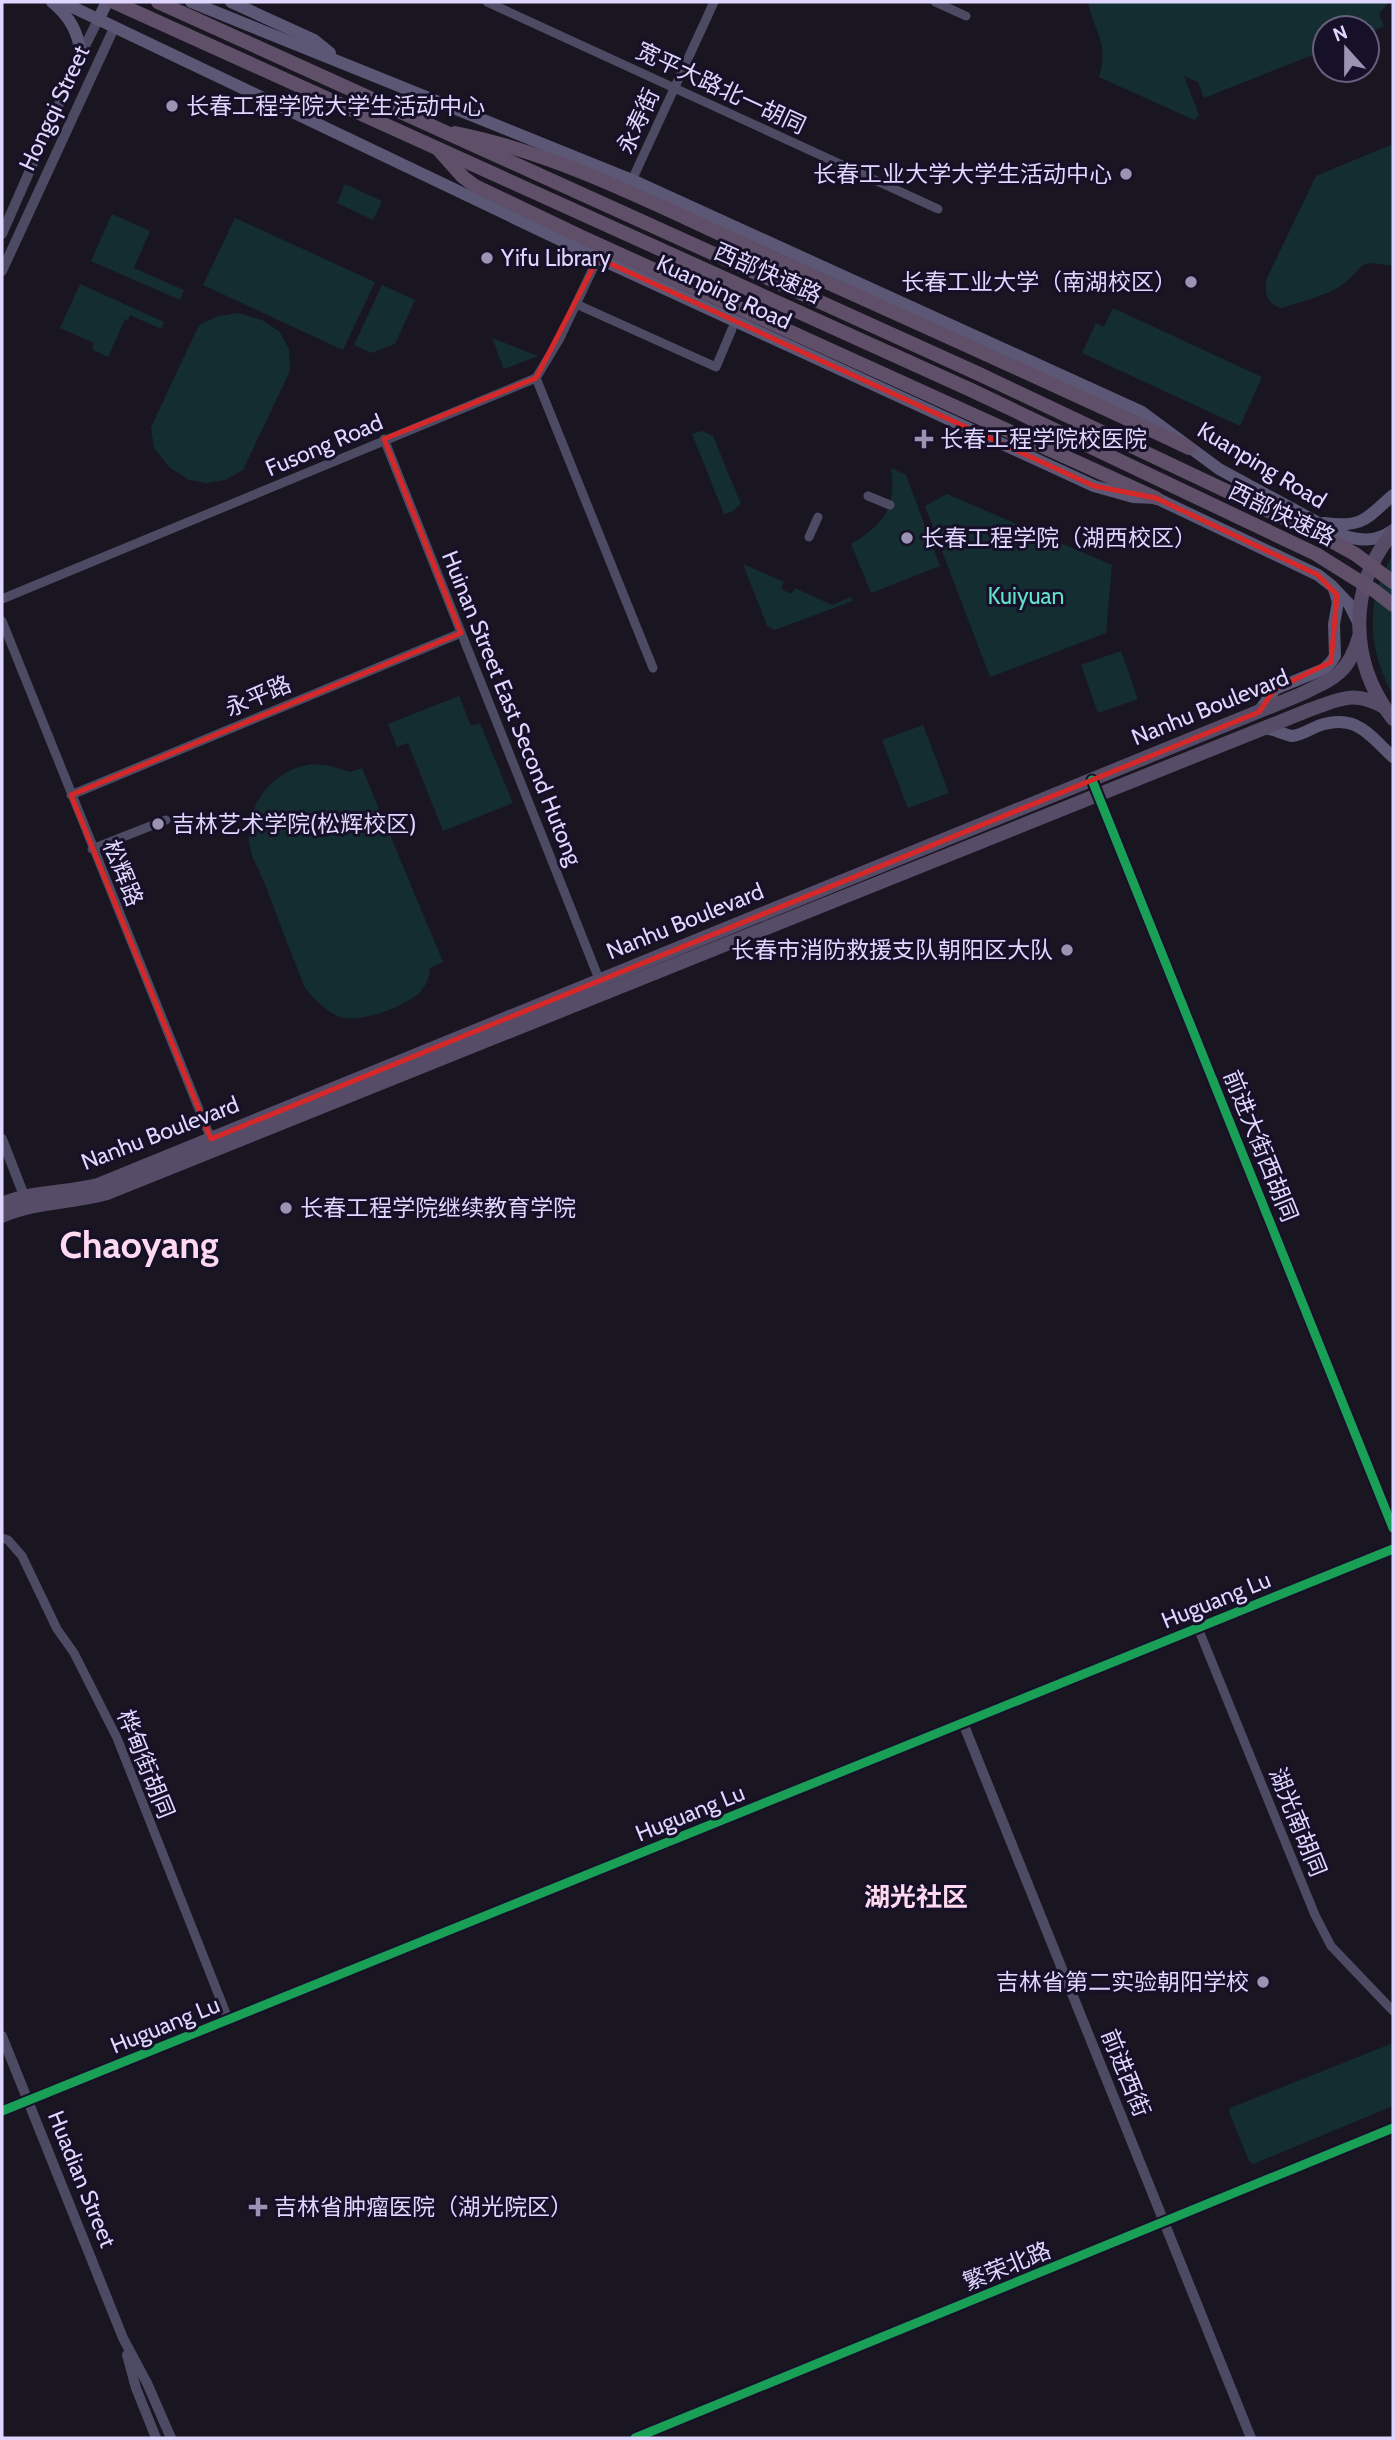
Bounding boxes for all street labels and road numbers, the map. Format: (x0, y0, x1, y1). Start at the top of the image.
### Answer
street label: 宽平大路北一胡同 (632, 36, 810, 140)
street label: Hongqi Street (13, 41, 95, 175)
street label: 永寿街 (611, 84, 665, 158)
street label: 西部快速路 (710, 237, 826, 309)
street label: Kuanping Road (652, 249, 796, 335)
street label: Fusong Road (261, 408, 387, 482)
street label: Kuanping Road (1192, 416, 1332, 514)
street label: 西部快速路 (1224, 476, 1340, 552)
street label: Huinan Street East Second Hutong (436, 547, 588, 870)
street label: Nanhu Boulevard (1127, 663, 1293, 751)
street label: 永平路 (221, 670, 295, 722)
street label: 松辉路 (97, 836, 149, 910)
street label: Nanhu Boulevard (602, 877, 768, 965)
street label: 前进大街西胡同 (1218, 1066, 1304, 1226)
street label: Nanhu Boulevard (77, 1090, 243, 1176)
street label: Huguang Lu (1157, 1565, 1275, 1635)
street label: 桦甸街胡同 (111, 1705, 181, 1823)
street label: 湖光南胡同 (1263, 1763, 1333, 1881)
street label: Huguang Lu (631, 1778, 749, 1848)
street label: Huguang Lu (106, 1990, 224, 2060)
street label: 前进西街 (1096, 2025, 1156, 2121)
street label: Huadian Street (42, 2107, 122, 2252)
street label: 繁荣北路 (959, 2236, 1055, 2296)

